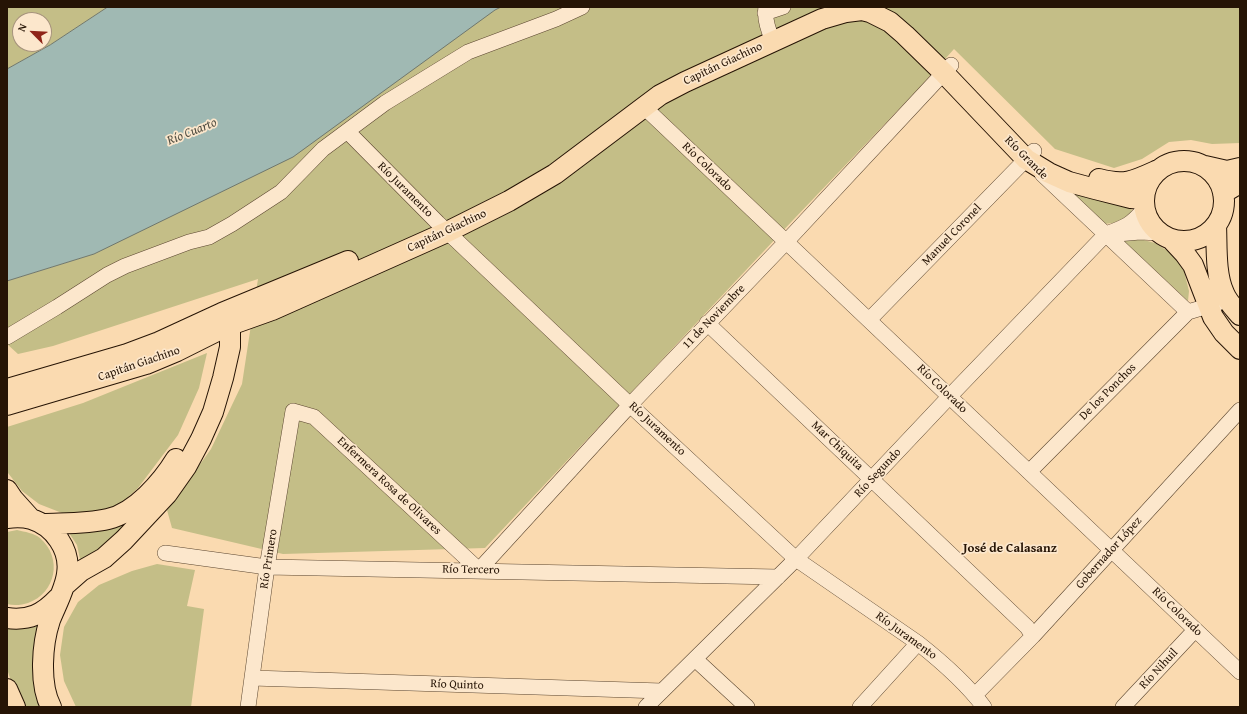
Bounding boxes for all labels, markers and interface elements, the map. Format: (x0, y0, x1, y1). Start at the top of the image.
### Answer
north arrow (12, 12, 52, 52)
text: N (13, 21, 31, 34)
street label: Capitán Giachino (681, 39, 765, 89)
water label: Río Cuarto (165, 115, 219, 149)
street label: Río Grande (1001, 133, 1051, 183)
street label: Río Colorado (679, 140, 735, 194)
street label: Río Juramento (374, 159, 436, 221)
street label: Manuel Coronel (919, 201, 985, 269)
street label: Capitán Giachino (405, 206, 489, 256)
street label: 11 de Noviembre (680, 282, 748, 352)
street label: Capitán Giachino (96, 343, 182, 385)
street label: De los Ponchos (1077, 361, 1139, 423)
street label: Río Colorado (914, 362, 970, 416)
street label: Río Juramento (626, 399, 688, 459)
street label: Mar Chiquita (808, 418, 866, 474)
street label: Enfermera Rosa de Olivares (334, 434, 444, 538)
street label: Río Segundo (852, 445, 904, 501)
street label: Gobernador López (1073, 514, 1145, 592)
street label: Río Primero (257, 528, 281, 590)
district label: José de Calasanz (963, 541, 1057, 557)
street label: Río Tercero (442, 562, 500, 578)
street label: Río Colorado (1149, 585, 1205, 639)
street label: Río Juramento (873, 609, 939, 663)
street label: Río Nihuil (1137, 646, 1181, 692)
street label: Río Quinto (430, 677, 484, 693)

